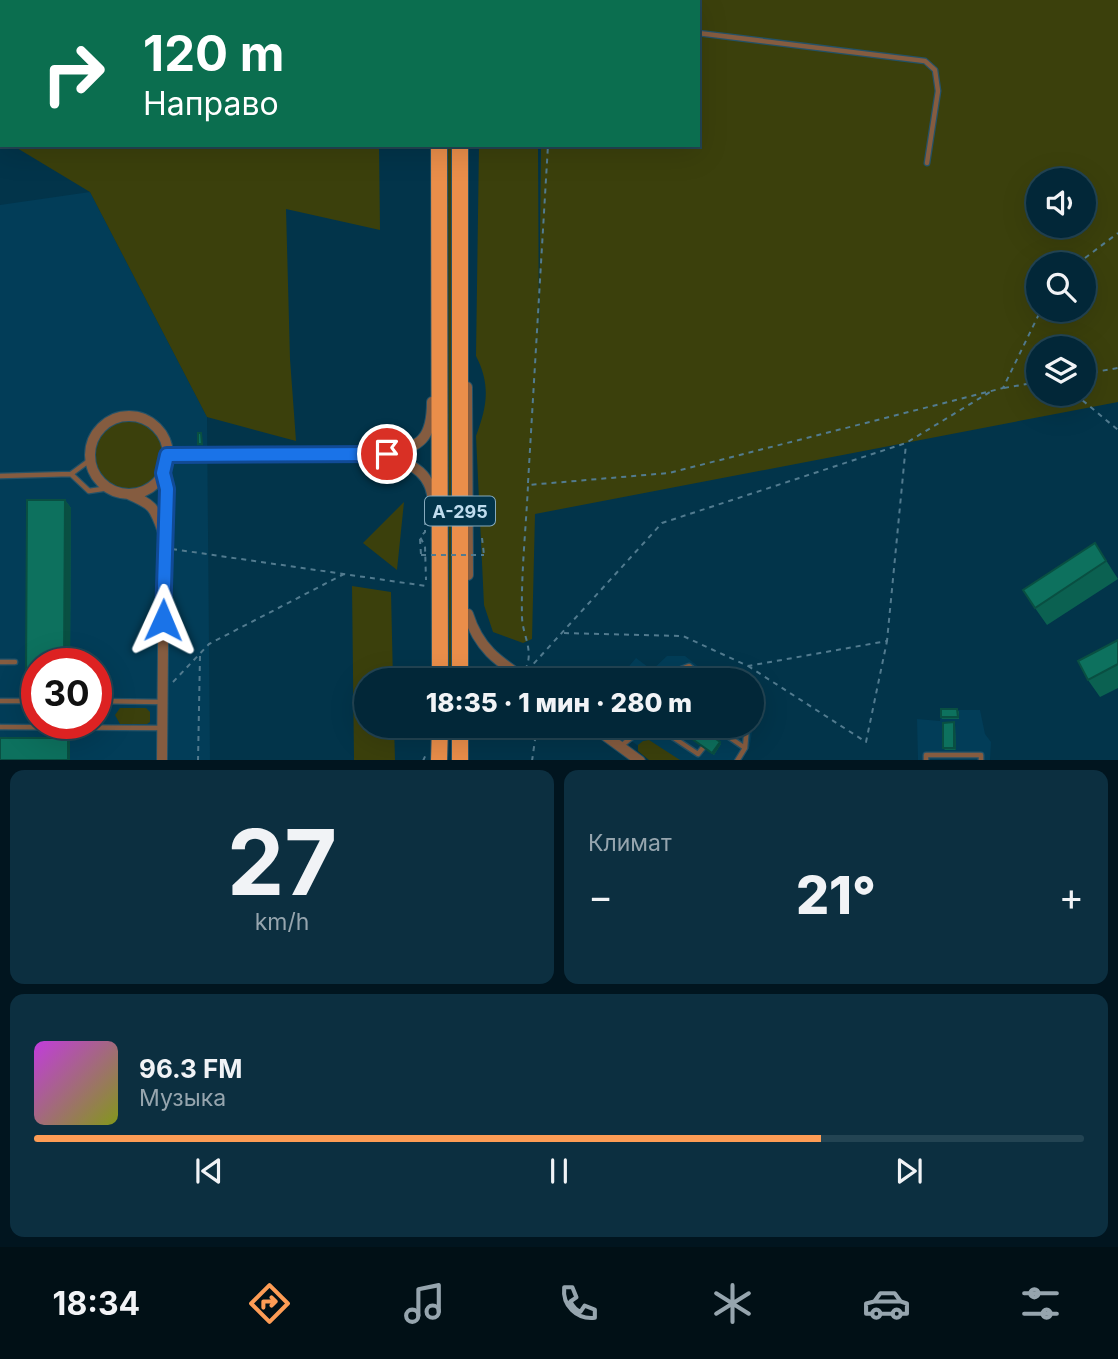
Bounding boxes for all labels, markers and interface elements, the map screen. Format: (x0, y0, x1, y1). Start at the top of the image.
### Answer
text: 120 m (143, 24, 284, 83)
icon: right (28, 28, 119, 119)
text: Направо (143, 84, 279, 123)
map controls (1026, 168, 1096, 406)
button: sound (1026, 168, 1096, 238)
button: search (1026, 252, 1096, 322)
button: layers (1026, 336, 1096, 406)
pin (357, 424, 417, 484)
icon: arrive (368, 435, 406, 473)
road number: А-295 (425, 496, 495, 526)
position arrow (126, 583, 200, 657)
speed limit sign: 30 (21, 648, 112, 739)
text: 18:35 · 1 мин · 280 m (426, 687, 692, 718)
text: 27 (227, 807, 337, 917)
text: Климат (588, 829, 672, 857)
text: 21° (796, 864, 876, 927)
text: − (588, 873, 613, 919)
text: + (1059, 873, 1084, 919)
text: km/h (255, 908, 309, 936)
text: 96.3 FM (139, 1053, 243, 1084)
text: Музыка (139, 1084, 226, 1112)
icon: previous (190, 1152, 228, 1190)
icon: pause (540, 1152, 578, 1190)
icon: next (890, 1152, 928, 1190)
icon: directions (245, 1279, 294, 1328)
icon: music (400, 1279, 449, 1328)
icon: phone (554, 1279, 603, 1328)
icon: climate (708, 1279, 757, 1328)
icon: car (862, 1279, 911, 1328)
icon: filters (1016, 1279, 1065, 1328)
text: 18:34 (53, 1284, 140, 1323)

